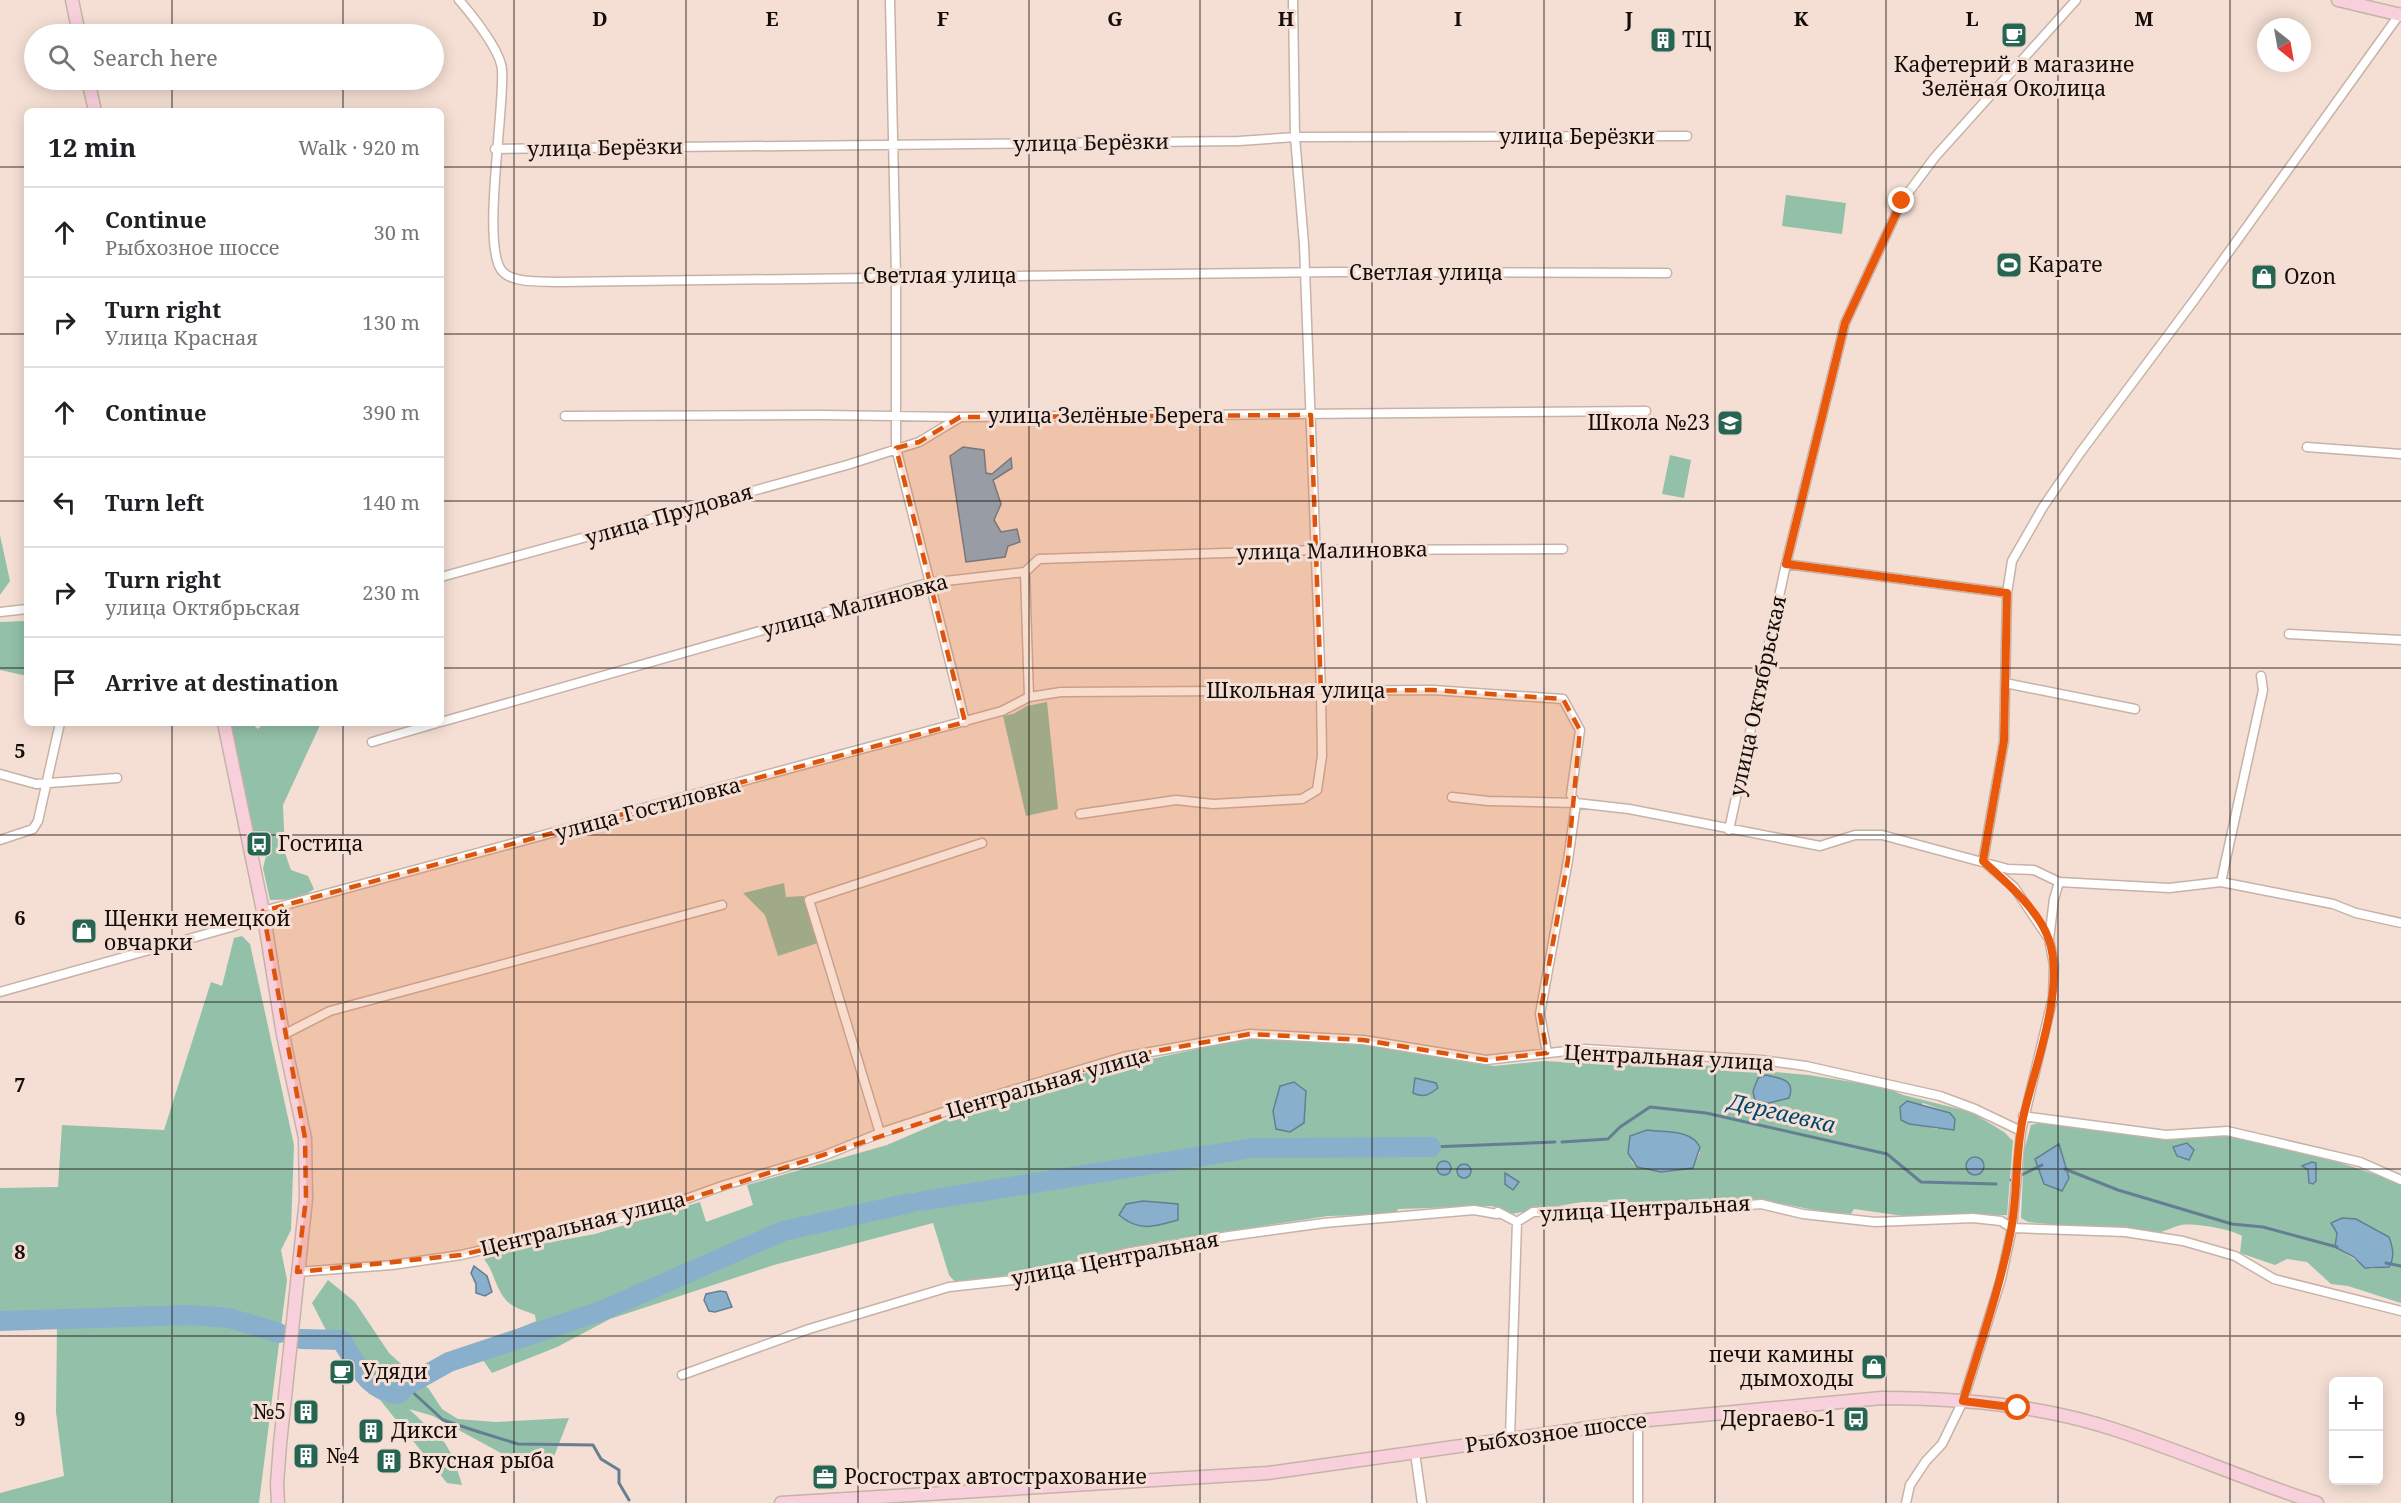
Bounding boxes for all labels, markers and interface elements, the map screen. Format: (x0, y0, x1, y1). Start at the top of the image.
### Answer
text: D (592, 5, 608, 32)
text: E (765, 5, 779, 32)
text: F (937, 5, 949, 32)
text: G (1107, 5, 1123, 32)
text: H (1278, 5, 1294, 32)
text: I (1454, 5, 1462, 32)
text: J (1624, 5, 1633, 32)
text: K (1794, 5, 1809, 32)
text: L (1965, 5, 1979, 32)
text: M (2134, 5, 2154, 32)
north arrow (2257, 18, 2311, 72)
cafe icon: Кафетерий в магазине Зелёная Околица (1999, 20, 2029, 50)
search box (24, 24, 444, 90)
building icon: ТЦ (1648, 25, 1678, 55)
place label: ТЦ (1682, 25, 1712, 53)
icon: search (45, 41, 78, 74)
text: Search here (93, 42, 218, 72)
place label: Кафетерий в магазине Зелёная Околица (1894, 50, 2134, 102)
street label: улица Берёзки (1499, 122, 1655, 150)
street label: улица Берёзки (1013, 127, 1169, 157)
text: 12 min (48, 129, 136, 165)
street label: улица Берёзки (527, 132, 683, 162)
text: Walk · 920 m (298, 134, 420, 161)
route end (1888, 187, 1914, 213)
text: Continue (105, 204, 207, 234)
icon: ahead (48, 216, 81, 249)
text: 30 m (374, 219, 420, 246)
text: Рыбхозное шоссе (105, 234, 280, 261)
sports icon: Карате (1994, 250, 2024, 280)
place label: Карате (2028, 250, 2102, 278)
street label: Светлая улица (1349, 258, 1503, 286)
street label: Светлая улица (863, 261, 1017, 289)
shop icon: Ozon (2249, 262, 2279, 292)
place label: Ozon (2284, 262, 2336, 290)
text: Turn right (105, 294, 221, 324)
icon: right (48, 306, 81, 339)
text: 130 m (362, 309, 420, 336)
text: Улица Красная (105, 324, 258, 351)
icon: ahead (48, 396, 81, 429)
text: Continue (105, 397, 207, 427)
text: 390 m (362, 399, 420, 426)
street label: улица Зелёные Берега (987, 401, 1225, 429)
place label: Школа №23 (1588, 408, 1710, 436)
school or university icon: Школа №23 (1715, 408, 1745, 438)
street label: улица Прудовая (582, 477, 756, 551)
icon: left (48, 486, 81, 519)
text: Turn left (105, 487, 204, 517)
text: 140 m (362, 489, 420, 516)
street label: улица Малиновка (1236, 534, 1428, 566)
text: Turn right (105, 564, 221, 594)
street label: улица Малиновка (759, 567, 951, 643)
icon: right (48, 576, 81, 609)
text: 230 m (362, 579, 420, 606)
street label: улица Октябрьская (1722, 593, 1792, 799)
text: улица Октябрьская (105, 594, 300, 621)
icon: arrive (48, 666, 81, 699)
text: Arrive at destination (105, 667, 339, 697)
street label: Школьная улица (1206, 676, 1386, 704)
text: 5 (14, 737, 26, 764)
street label: улица Гостиловка (552, 770, 744, 846)
bus stop icon: Гостица (244, 829, 274, 859)
place label: Гостица (278, 829, 363, 857)
text: 6 (14, 904, 26, 931)
place label: Щенки немецкой овчарки (104, 904, 290, 956)
shop icon: Щенки немецкой овчарки (69, 916, 99, 946)
street label: Центральная улица (1563, 1038, 1775, 1076)
street label: Центральная улица (943, 1040, 1153, 1125)
text: 7 (14, 1071, 26, 1098)
water label: Дергаевка (1724, 1085, 1839, 1139)
street label: Центральная улица (477, 1184, 688, 1262)
street label: улица Центральная (1539, 1189, 1751, 1227)
street label: улица Центральная (1009, 1224, 1221, 1292)
text: 8 (14, 1238, 26, 1265)
place label: печи камины дымоходы (1709, 1340, 1854, 1392)
shop icon: печи камины дымоходы (1859, 1352, 1889, 1382)
cafe icon: Удяди (327, 1357, 357, 1387)
place label: Удяди (362, 1357, 428, 1385)
map controls (2329, 1377, 2383, 1485)
button: + (2329, 1377, 2383, 1431)
route start (2004, 1394, 2030, 1420)
place label: №5 (253, 1397, 286, 1425)
building icon: №5 (291, 1397, 321, 1427)
place label: Дергаево-1 (1721, 1404, 1836, 1432)
bus stop icon: Дергаево-1 (1841, 1404, 1871, 1434)
text: 9 (14, 1405, 26, 1432)
street label: Рыбхозное шоссе (1463, 1405, 1649, 1459)
building icon: Дикси (356, 1416, 386, 1446)
place label: Дикси (391, 1416, 458, 1444)
button: − (2329, 1431, 2383, 1485)
building icon: №4 (291, 1441, 321, 1471)
place label: №4 (326, 1441, 360, 1469)
building icon: Вкусная рыба (374, 1446, 404, 1476)
place label: Вкусная рыба (408, 1446, 555, 1474)
office icon: Росгострах автострахование (810, 1462, 840, 1492)
place label: Росгострах автострахование (844, 1462, 1147, 1490)

